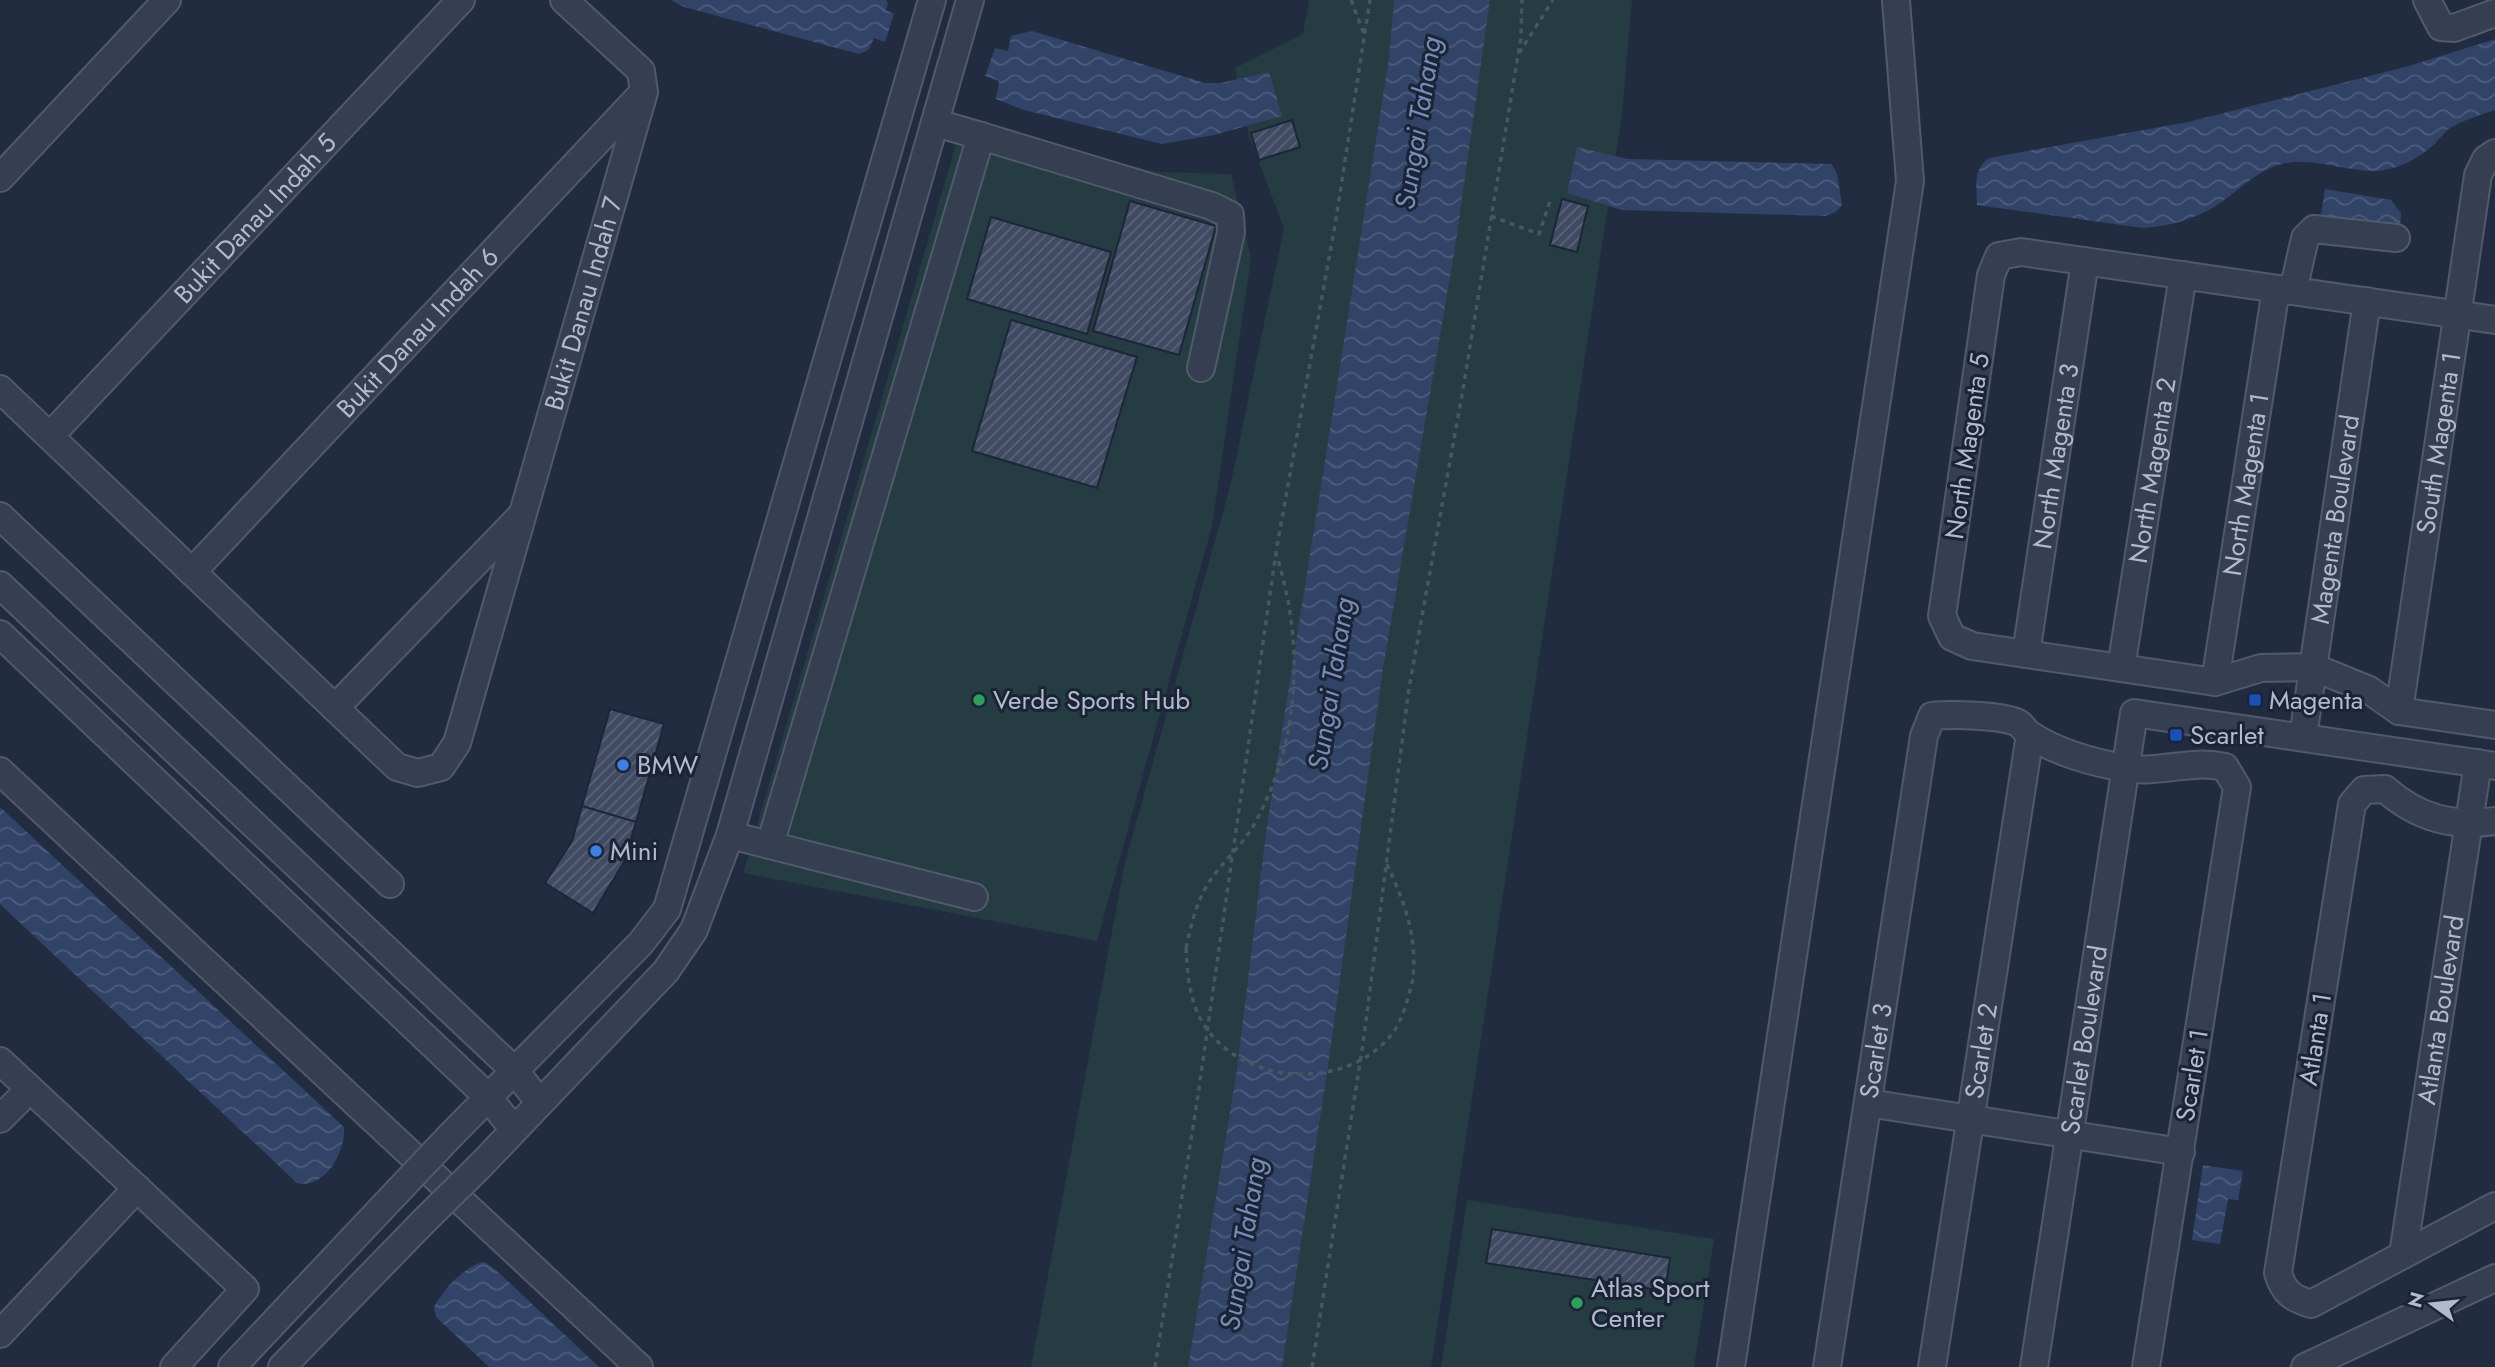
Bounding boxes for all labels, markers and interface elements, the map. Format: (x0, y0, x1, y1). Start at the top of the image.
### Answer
water label: Sungai Tahang (1384, 33, 1452, 212)
street label: Bukit Danau Indah 5 (165, 125, 345, 312)
street label: Bukit Danau Indah 7 (535, 192, 632, 415)
street label: Bukit Danau Indah 6 (328, 239, 507, 426)
street label: South Magenta 1 (2406, 349, 2471, 536)
street label: North Magenta 5 (1935, 350, 1999, 542)
street label: North Magenta 3 (2023, 361, 2088, 552)
street label: North Magenta 2 (2119, 375, 2186, 566)
street label: North Magenta 1 (2213, 390, 2279, 579)
street label: Magenta Boulevard (2301, 412, 2369, 627)
water label: Sungai Tahang (1297, 594, 1365, 773)
place label: Verde Sports Hub (993, 681, 1190, 719)
place label: Magenta (2269, 681, 2363, 719)
marker: Verde Sports Hub (971, 692, 987, 708)
marker: Magenta (2247, 692, 2263, 708)
place label: Scarlet (2190, 716, 2264, 754)
marker: Scarlet (2168, 727, 2184, 743)
place label: BMW (637, 746, 699, 784)
marker: BMW (615, 757, 631, 773)
place label: Mini (610, 832, 658, 870)
marker: Mini (588, 843, 604, 859)
street label: Atlanta Boulevard (2407, 912, 2474, 1107)
street label: Scarlet Boulevard (2051, 943, 2117, 1137)
street label: Atlanta 1 (2289, 990, 2341, 1088)
street label: Scarlet 2 (1955, 1000, 2007, 1101)
street label: Scarlet 3 (1850, 1001, 1902, 1101)
street label: Scarlet 1 (2166, 1026, 2218, 1124)
water label: Sungai Tahang (1209, 1154, 1277, 1333)
place label: Atlas Sport Center (1591, 1269, 1710, 1337)
north arrow (2397, 1269, 2467, 1339)
text: N (2401, 1289, 2431, 1311)
marker: Atlas Sport Center (1569, 1295, 1585, 1311)

